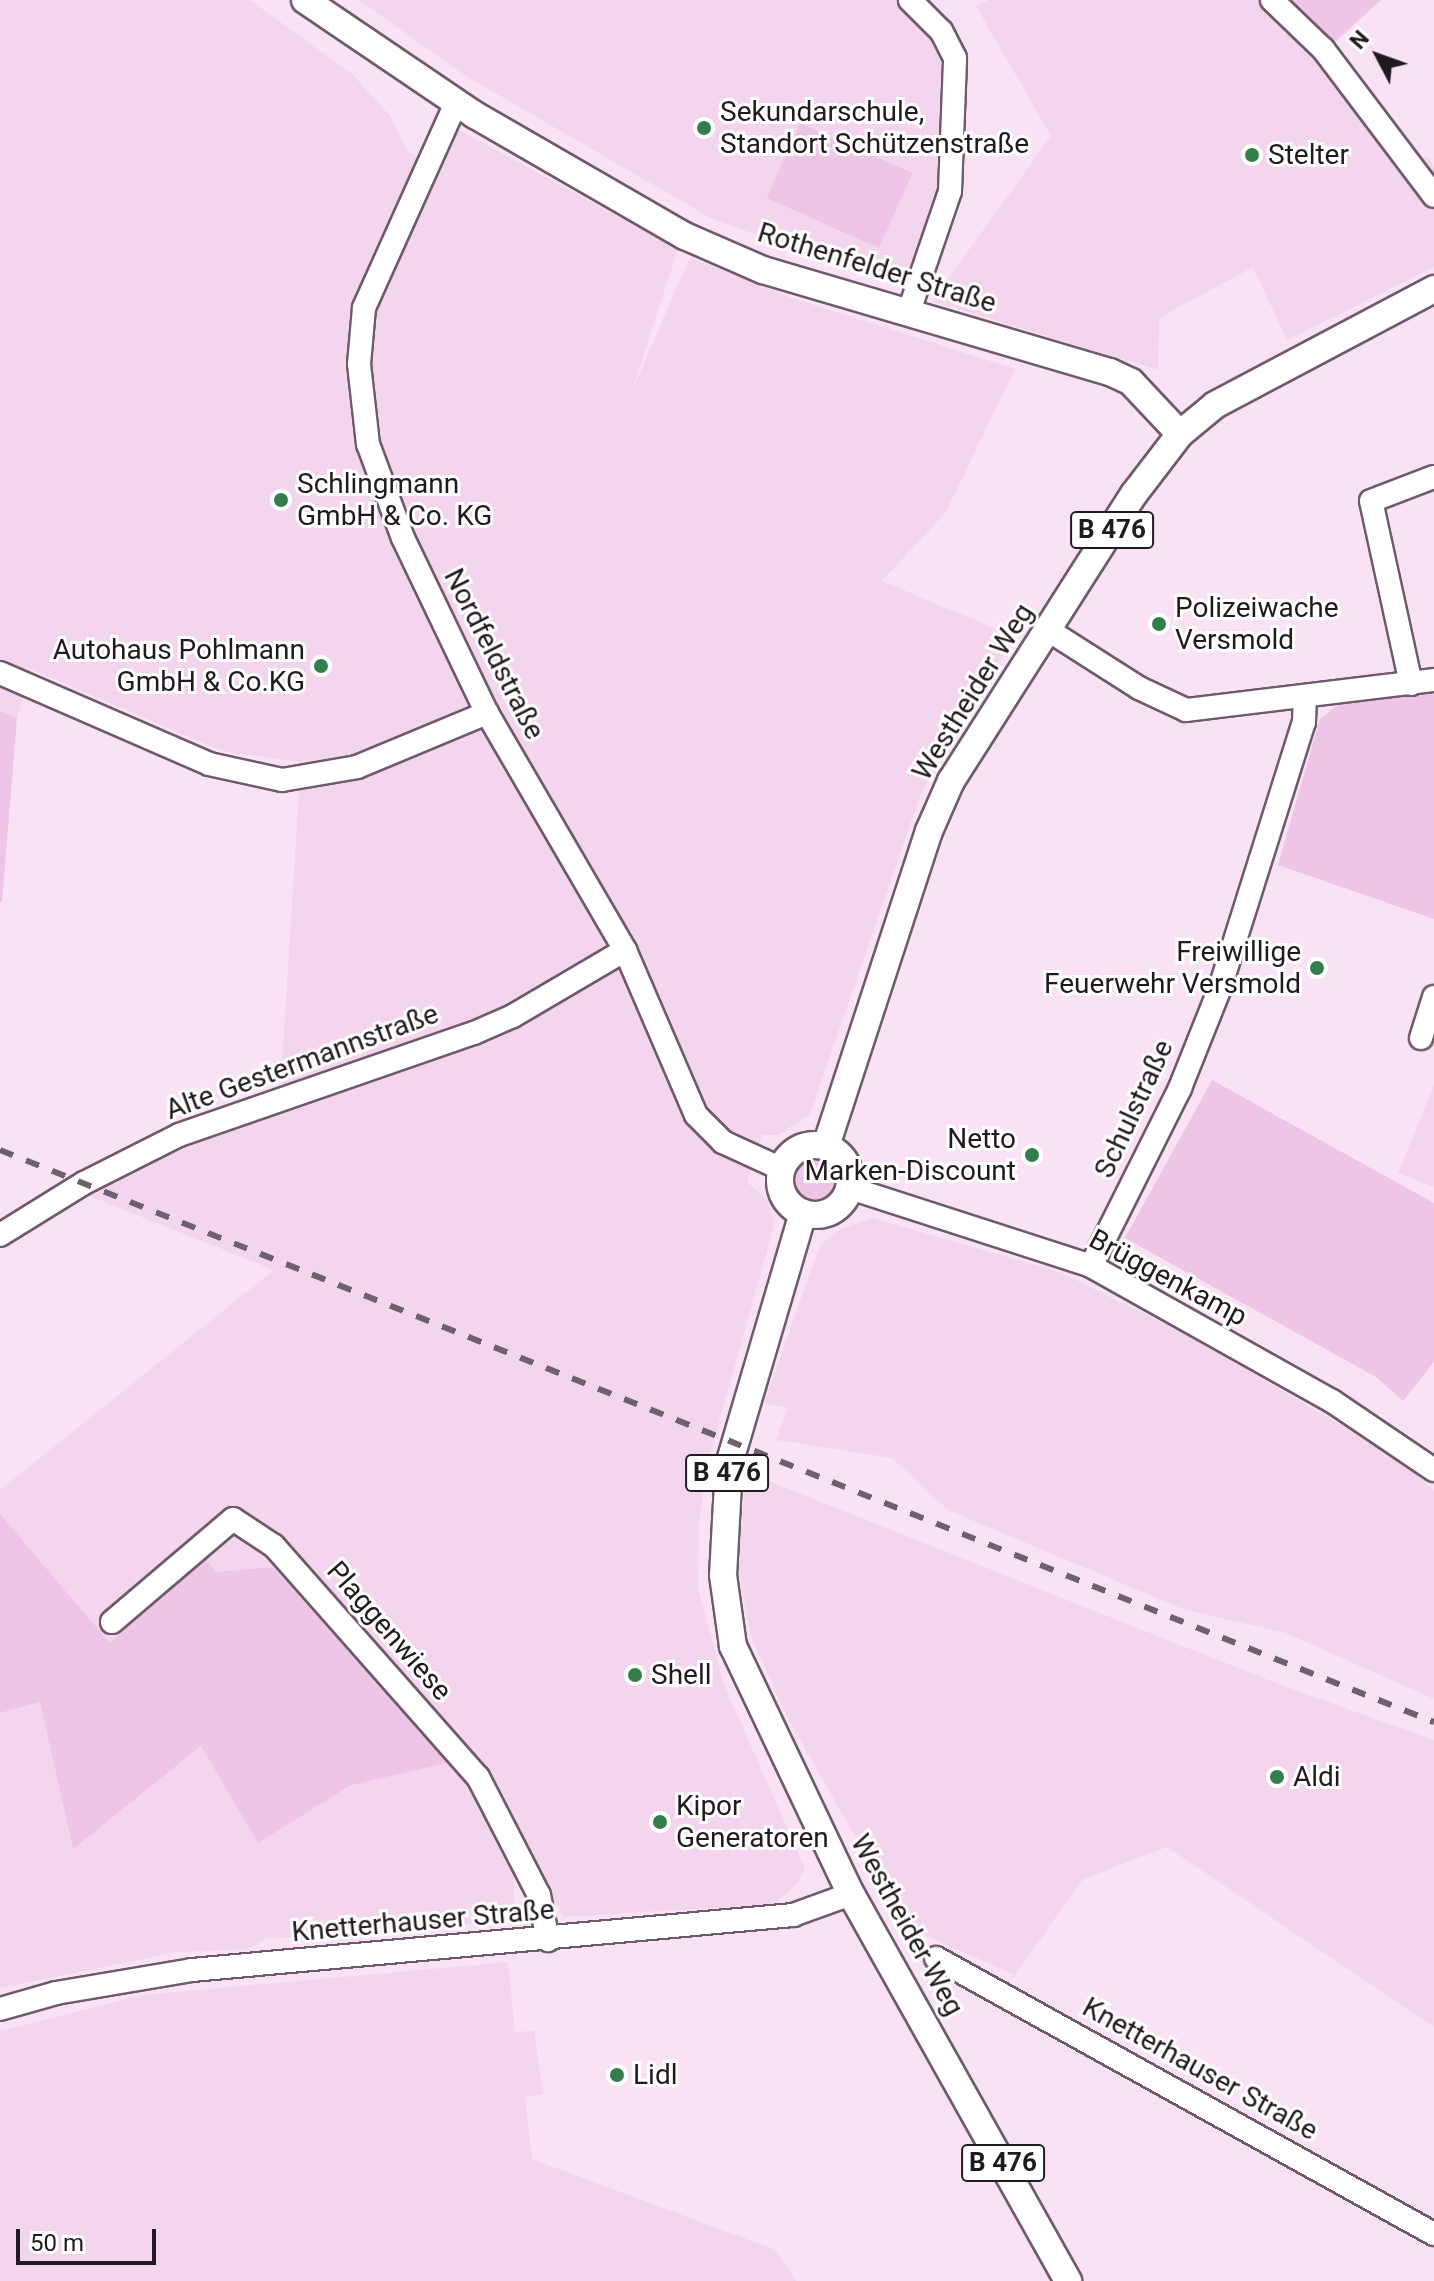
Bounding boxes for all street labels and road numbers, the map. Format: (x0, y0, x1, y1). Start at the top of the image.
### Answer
street label: Rothenfelder Straße (754, 216, 1000, 320)
road number: B 476 (1070, 508, 1154, 552)
street label: Nordfeldstraße (437, 563, 551, 745)
street label: Westheider Weg (905, 597, 1041, 787)
street label: Alte Gestermannstraße (161, 997, 443, 1127)
street label: Schulstraße (1087, 1035, 1181, 1183)
street label: Brüggenkamp (1083, 1222, 1253, 1334)
road number: B 476 (685, 1451, 769, 1495)
street label: Plaggenwiese (319, 1555, 459, 1707)
street label: Westheider Weg (843, 1829, 971, 2021)
street label: Knetterhauser Straße (290, 1893, 556, 1949)
street label: Knetterhauser Straße (1077, 1990, 1323, 2148)
road number: B 476 (961, 2141, 1045, 2185)

